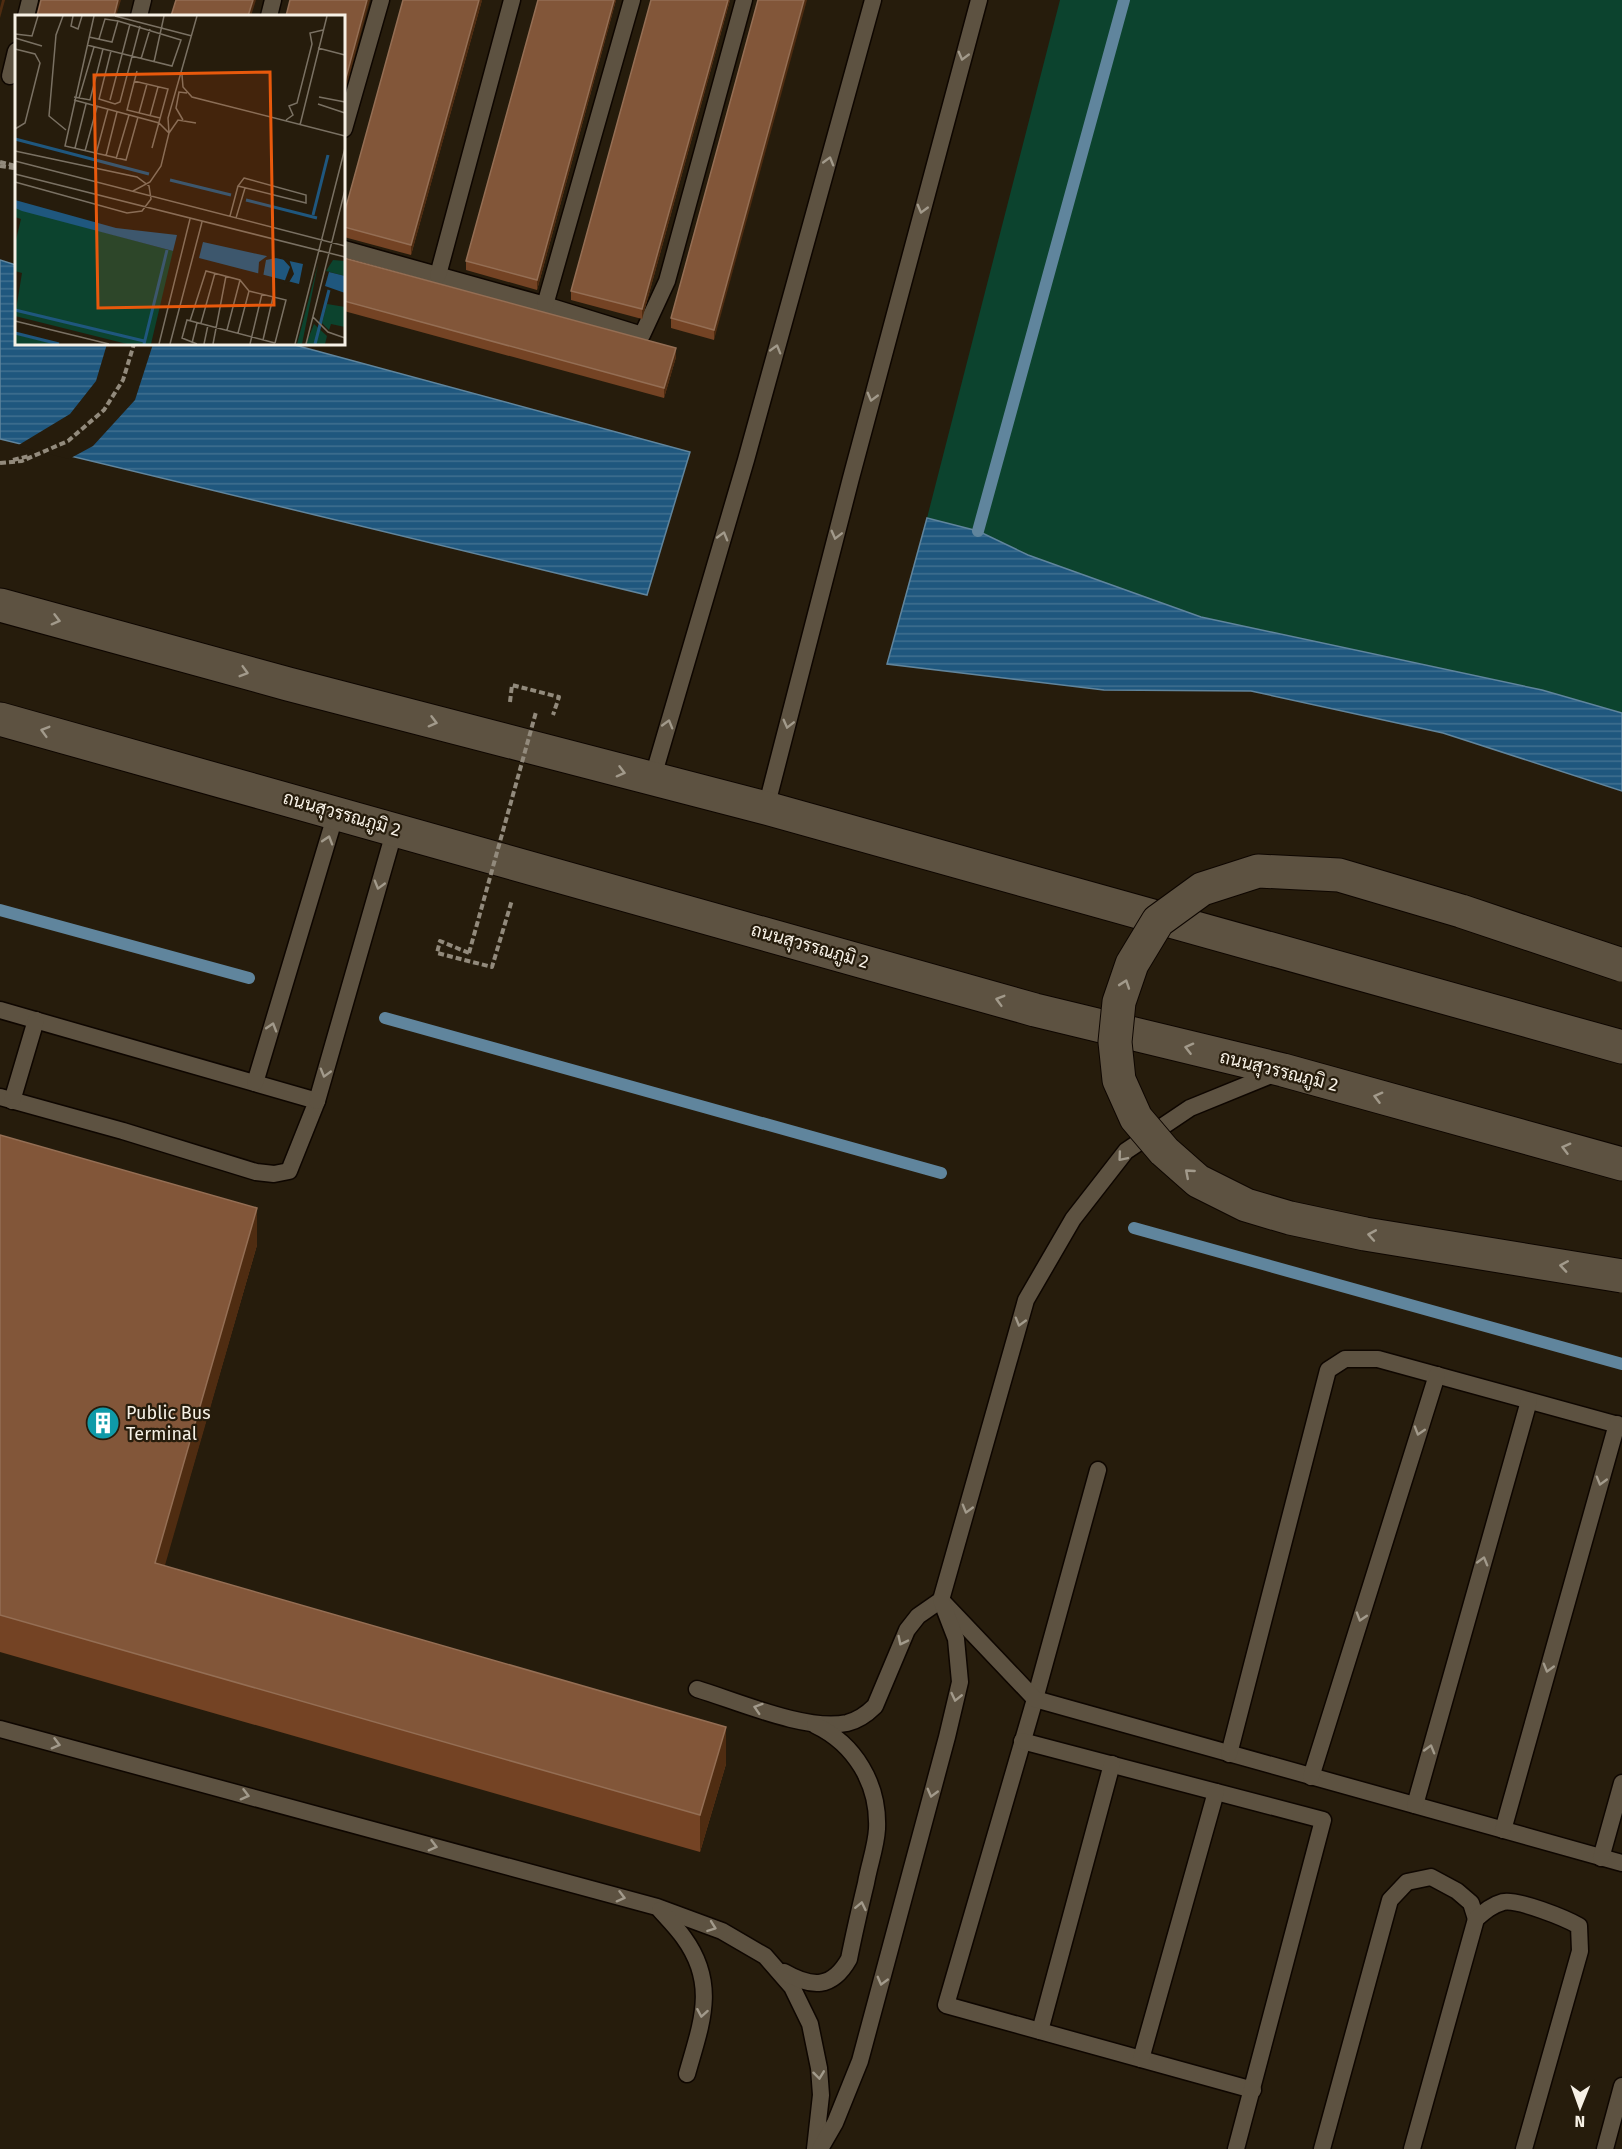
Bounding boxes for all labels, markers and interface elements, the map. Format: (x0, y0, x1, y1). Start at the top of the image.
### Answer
inset map (15, 15, 345, 345)
one-way arrow (958, 51, 971, 61)
one-way arrow (821, 156, 834, 166)
one-way arrow (917, 204, 930, 214)
one-way arrow (769, 344, 782, 354)
one-way arrow (867, 392, 880, 402)
one-way arrow (831, 530, 844, 540)
one-way arrow (716, 532, 728, 542)
one-way arrow (51, 613, 61, 625)
one-way arrow (239, 665, 249, 677)
one-way arrow (427, 715, 438, 727)
one-way arrow (782, 718, 795, 728)
one-way arrow (661, 719, 673, 730)
one-way arrow (40, 726, 51, 738)
one-way arrow (616, 764, 626, 777)
street label: ถนนสุวรรณภูมิ 2 (280, 787, 403, 843)
one-way arrow (321, 836, 333, 846)
one-way arrow (374, 879, 386, 890)
street label: ถนนสุวรรณภูมิ 2 (748, 919, 871, 975)
one-way arrow (1118, 979, 1131, 990)
one-way arrow (995, 995, 1006, 1007)
one-way arrow (265, 1022, 277, 1033)
one-way arrow (1184, 1042, 1194, 1055)
street label: ถนนสุวรรณภูมิ 2 (1217, 1046, 1341, 1098)
one-way arrow (320, 1067, 332, 1078)
one-way arrow (1373, 1091, 1383, 1104)
one-way arrow (1561, 1143, 1571, 1156)
one-way arrow (1118, 1150, 1129, 1161)
one-way arrow (1185, 1169, 1196, 1180)
one-way arrow (1367, 1229, 1377, 1242)
one-way arrow (1560, 1260, 1569, 1272)
one-way arrow (1015, 1316, 1027, 1326)
place label: Public Bus Terminal (126, 1402, 211, 1445)
building icon: Public Bus Terminal (85, 1405, 121, 1441)
one-way arrow (1414, 1425, 1426, 1436)
one-way arrow (1596, 1475, 1608, 1486)
one-way arrow (962, 1503, 974, 1514)
one-way arrow (1476, 1556, 1489, 1566)
one-way arrow (1356, 1611, 1368, 1622)
one-way arrow (897, 1635, 909, 1646)
one-way arrow (1543, 1663, 1556, 1673)
one-way arrow (951, 1692, 964, 1702)
one-way arrow (753, 1703, 764, 1715)
one-way arrow (51, 1737, 61, 1750)
one-way arrow (1423, 1744, 1436, 1754)
one-way arrow (927, 1787, 939, 1798)
one-way arrow (240, 1788, 250, 1801)
one-way arrow (428, 1839, 438, 1852)
one-way arrow (615, 1890, 626, 1902)
one-way arrow (853, 1901, 866, 1911)
one-way arrow (706, 1920, 717, 1932)
one-way arrow (876, 1976, 889, 1986)
one-way arrow (696, 2008, 709, 2018)
one-way arrow (812, 2071, 825, 2080)
north arrow (1550, 2077, 1610, 2137)
text: N (1574, 2112, 1585, 2131)

